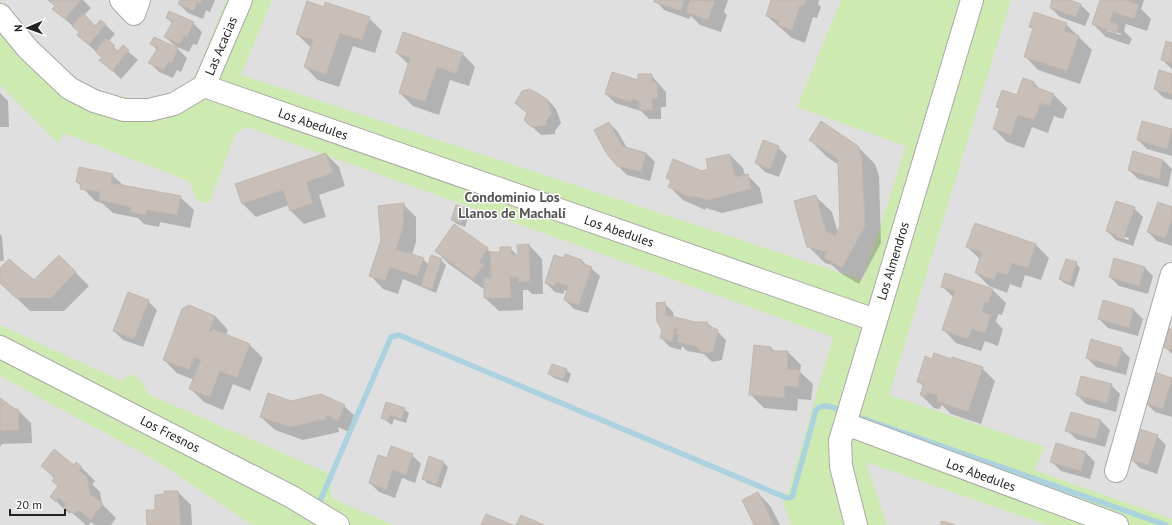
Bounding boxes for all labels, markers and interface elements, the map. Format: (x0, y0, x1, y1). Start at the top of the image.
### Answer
north arrow (8, 8, 48, 48)
street label: Las Acacias (201, 14, 241, 78)
text: N (11, 24, 25, 32)
street label: Los Abedules (276, 104, 350, 144)
district label: Condominio Los Llanos de Machalí (458, 188, 566, 222)
street label: Los Abedules (582, 211, 656, 251)
street label: Los Almendros (873, 220, 913, 302)
street label: Los Fresnos (137, 412, 203, 456)
street label: Los Abedules (944, 455, 1018, 495)
scale bar (10, 491, 65, 517)
text: 20 m (16, 497, 42, 512)

